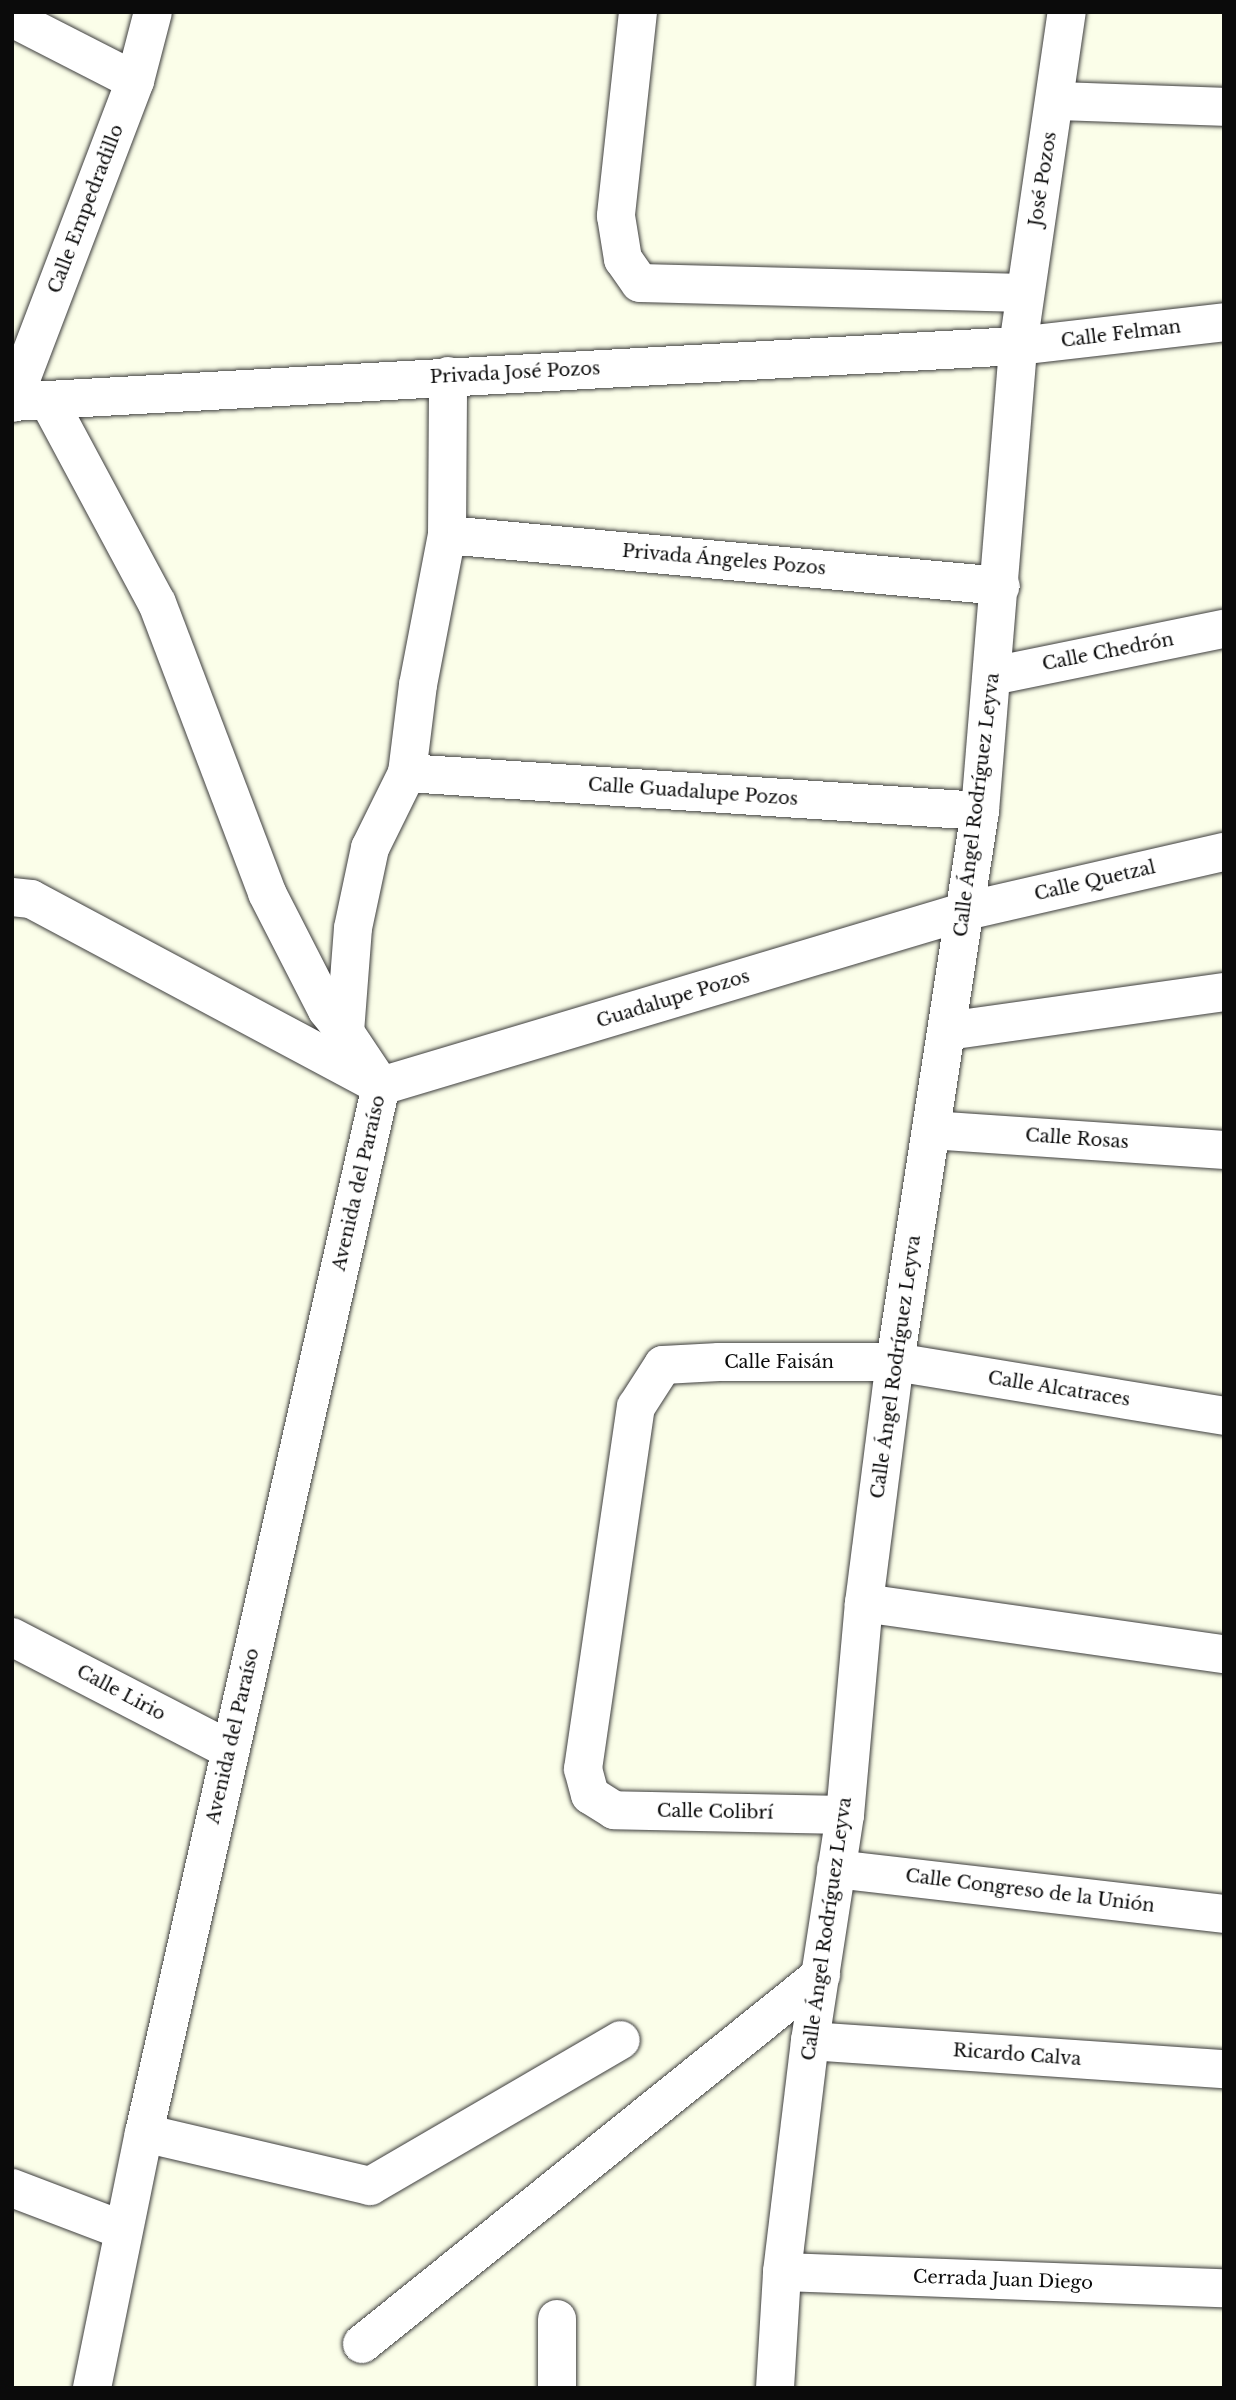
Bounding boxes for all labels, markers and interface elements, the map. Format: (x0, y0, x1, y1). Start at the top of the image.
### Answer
street label: Calle Empedradillo (44, 122, 128, 296)
street label: José Pozos (1025, 130, 1061, 228)
street label: Calle Felman (1060, 316, 1182, 352)
street label: Privada José Pozos (429, 358, 601, 388)
street label: Privada Ángeles Pozos (621, 540, 827, 580)
street label: Calle Chedrón (1040, 629, 1176, 675)
street label: Calle Ángel Rodríguez Leyva (950, 672, 1004, 938)
street label: Calle Guadalupe Pozos (587, 774, 799, 810)
street label: Calle Quetzal (1032, 857, 1158, 905)
street label: Guadalupe Pozos (594, 965, 752, 1033)
street label: Avenida del Paraíso (328, 1093, 390, 1273)
street label: Calle Rosas (1025, 1125, 1129, 1153)
street label: Calle Ángel Rodríguez Leyva (867, 1234, 925, 1500)
street label: Calle Faisán (724, 1351, 834, 1373)
street label: Calle Alcatraces (986, 1367, 1132, 1411)
street label: Avenida del Paraíso (202, 1646, 264, 1826)
street label: Calle Lirio (73, 1661, 169, 1725)
street label: Calle Ángel Rodríguez Leyva (798, 1796, 856, 2062)
street label: Calle Colibrí (657, 1800, 773, 1824)
street label: Calle Congreso de la Unión (904, 1865, 1156, 1917)
street label: Ricardo Calva (952, 2040, 1082, 2070)
street label: Cerrada Juan Diego (913, 2266, 1093, 2294)

